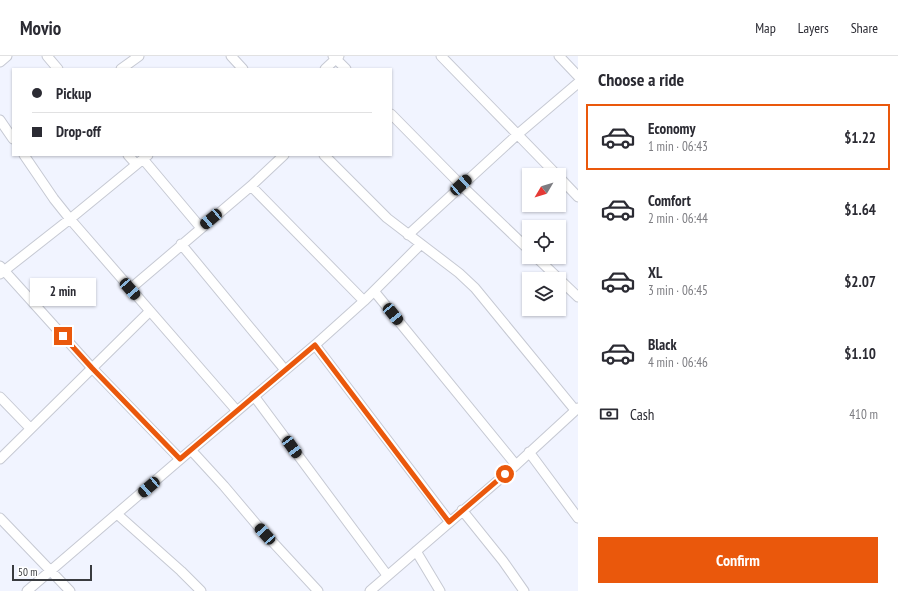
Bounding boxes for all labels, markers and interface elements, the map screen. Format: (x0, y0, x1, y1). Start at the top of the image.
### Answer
text: Movio (20, 16, 61, 40)
text: Map (755, 19, 776, 37)
text: Layers (798, 19, 829, 37)
text: Share (851, 19, 878, 37)
text: Choose a ride (598, 68, 684, 91)
text: Pickup (56, 84, 91, 103)
icon: car (600, 119, 636, 155)
text: Economy (648, 119, 696, 138)
text: Drop-off (56, 122, 101, 141)
text: $1.22 (844, 128, 876, 147)
text: 1 min · 06:43 (648, 138, 708, 155)
north arrow (522, 168, 566, 212)
map controls (522, 168, 566, 316)
car (448, 173, 474, 197)
icon: car (600, 191, 636, 227)
text: Comfort (648, 191, 691, 210)
text: $1.64 (844, 200, 876, 219)
car (198, 207, 224, 231)
text: 2 min · 06:44 (648, 210, 708, 227)
button: locate (522, 220, 566, 264)
icon: car (600, 263, 636, 299)
text: XL (648, 263, 662, 282)
button: layers (522, 272, 566, 316)
text: $2.07 (844, 272, 876, 291)
car (118, 276, 142, 302)
callout: 2 min (30, 278, 96, 306)
text: 3 min · 06:45 (648, 282, 708, 299)
text: 2 min (50, 283, 76, 300)
car (381, 301, 405, 327)
route end (54, 327, 72, 345)
icon: car (600, 335, 636, 371)
text: Black (648, 335, 677, 354)
text: $1.10 (844, 344, 876, 363)
text: 4 min · 06:46 (648, 354, 708, 371)
icon: cash (598, 403, 620, 425)
text: Cash (630, 405, 654, 424)
text: 410 m (849, 406, 878, 423)
car (280, 434, 304, 460)
route start (496, 465, 514, 483)
car (136, 475, 162, 499)
car (253, 521, 277, 547)
button: Confirm (598, 537, 878, 583)
scale bar (12, 563, 92, 582)
text: 50 m (18, 565, 37, 579)

